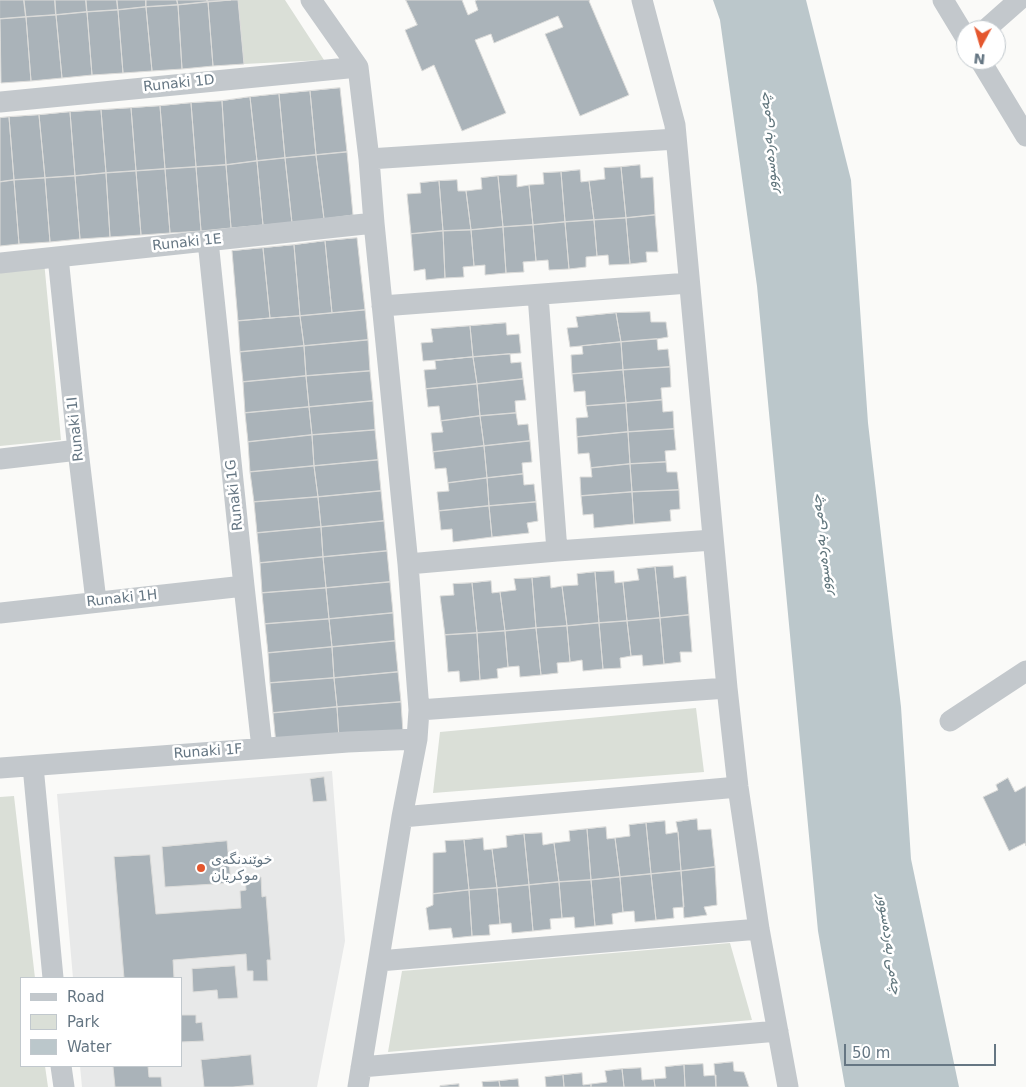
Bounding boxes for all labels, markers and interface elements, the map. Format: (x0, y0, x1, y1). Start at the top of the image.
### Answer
north arrow (956, 20, 1006, 70)
text: N (973, 50, 986, 67)
street label: Runaki 1D (143, 72, 215, 96)
water label: چەمی بەردەسوور (756, 92, 782, 194)
street label: Runaki 1E (152, 231, 222, 255)
street label: Runaki 1I (64, 396, 88, 462)
street label: Runaki 1G (223, 459, 247, 531)
water label: چەمی بەردەسوور (808, 494, 836, 596)
street label: Runaki 1H (86, 587, 158, 611)
street label: Runaki 1F (173, 741, 243, 763)
place label: خوێندنگەی موکریان (211, 852, 272, 884)
marker: خوێندنگەی موکریان (195, 862, 207, 874)
water label: چەمی بەردەسوور (873, 893, 905, 995)
legend (20, 977, 182, 1067)
text: Road (67, 988, 105, 1006)
text: Park (67, 1013, 99, 1031)
scale bar (846, 1034, 998, 1066)
text: Water (67, 1038, 111, 1056)
text: 50 m (852, 1044, 890, 1062)

